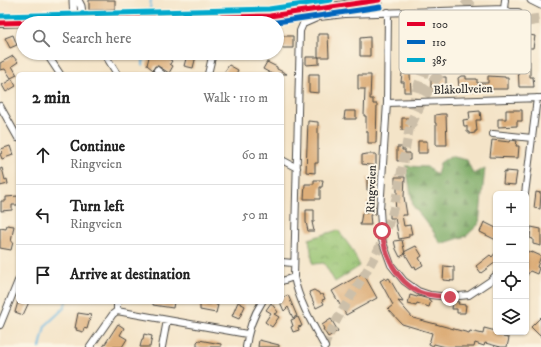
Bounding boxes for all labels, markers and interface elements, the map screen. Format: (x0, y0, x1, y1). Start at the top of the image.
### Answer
legend (399, 10, 531, 74)
search box (16, 16, 284, 60)
text: 100 (432, 18, 448, 32)
icon: search (30, 27, 52, 49)
text: Search here (62, 29, 131, 48)
text: 110 (432, 36, 446, 50)
text: 385 (432, 54, 448, 68)
street label: Blåkollveien (433, 81, 494, 98)
text: 2 min (32, 87, 70, 109)
text: Walk · 110 m (203, 90, 268, 106)
text: Continue (70, 137, 125, 156)
icon: ahead (32, 144, 54, 166)
text: 60 m (242, 147, 268, 163)
text: Ringveien (70, 156, 122, 172)
street label: Ringveien (363, 164, 380, 213)
map controls (493, 191, 529, 335)
button: + (493, 191, 529, 227)
text: Turn left (70, 197, 124, 216)
icon: left (32, 204, 54, 226)
text: 50 m (242, 207, 268, 223)
text: Ringveien (70, 216, 122, 232)
route start (373, 222, 391, 240)
button: − (493, 227, 529, 263)
button: locate (493, 263, 529, 299)
icon: arrive (32, 264, 54, 286)
text: Arrive at destination (70, 265, 190, 284)
route end (441, 288, 459, 306)
button: layers (493, 299, 529, 335)

